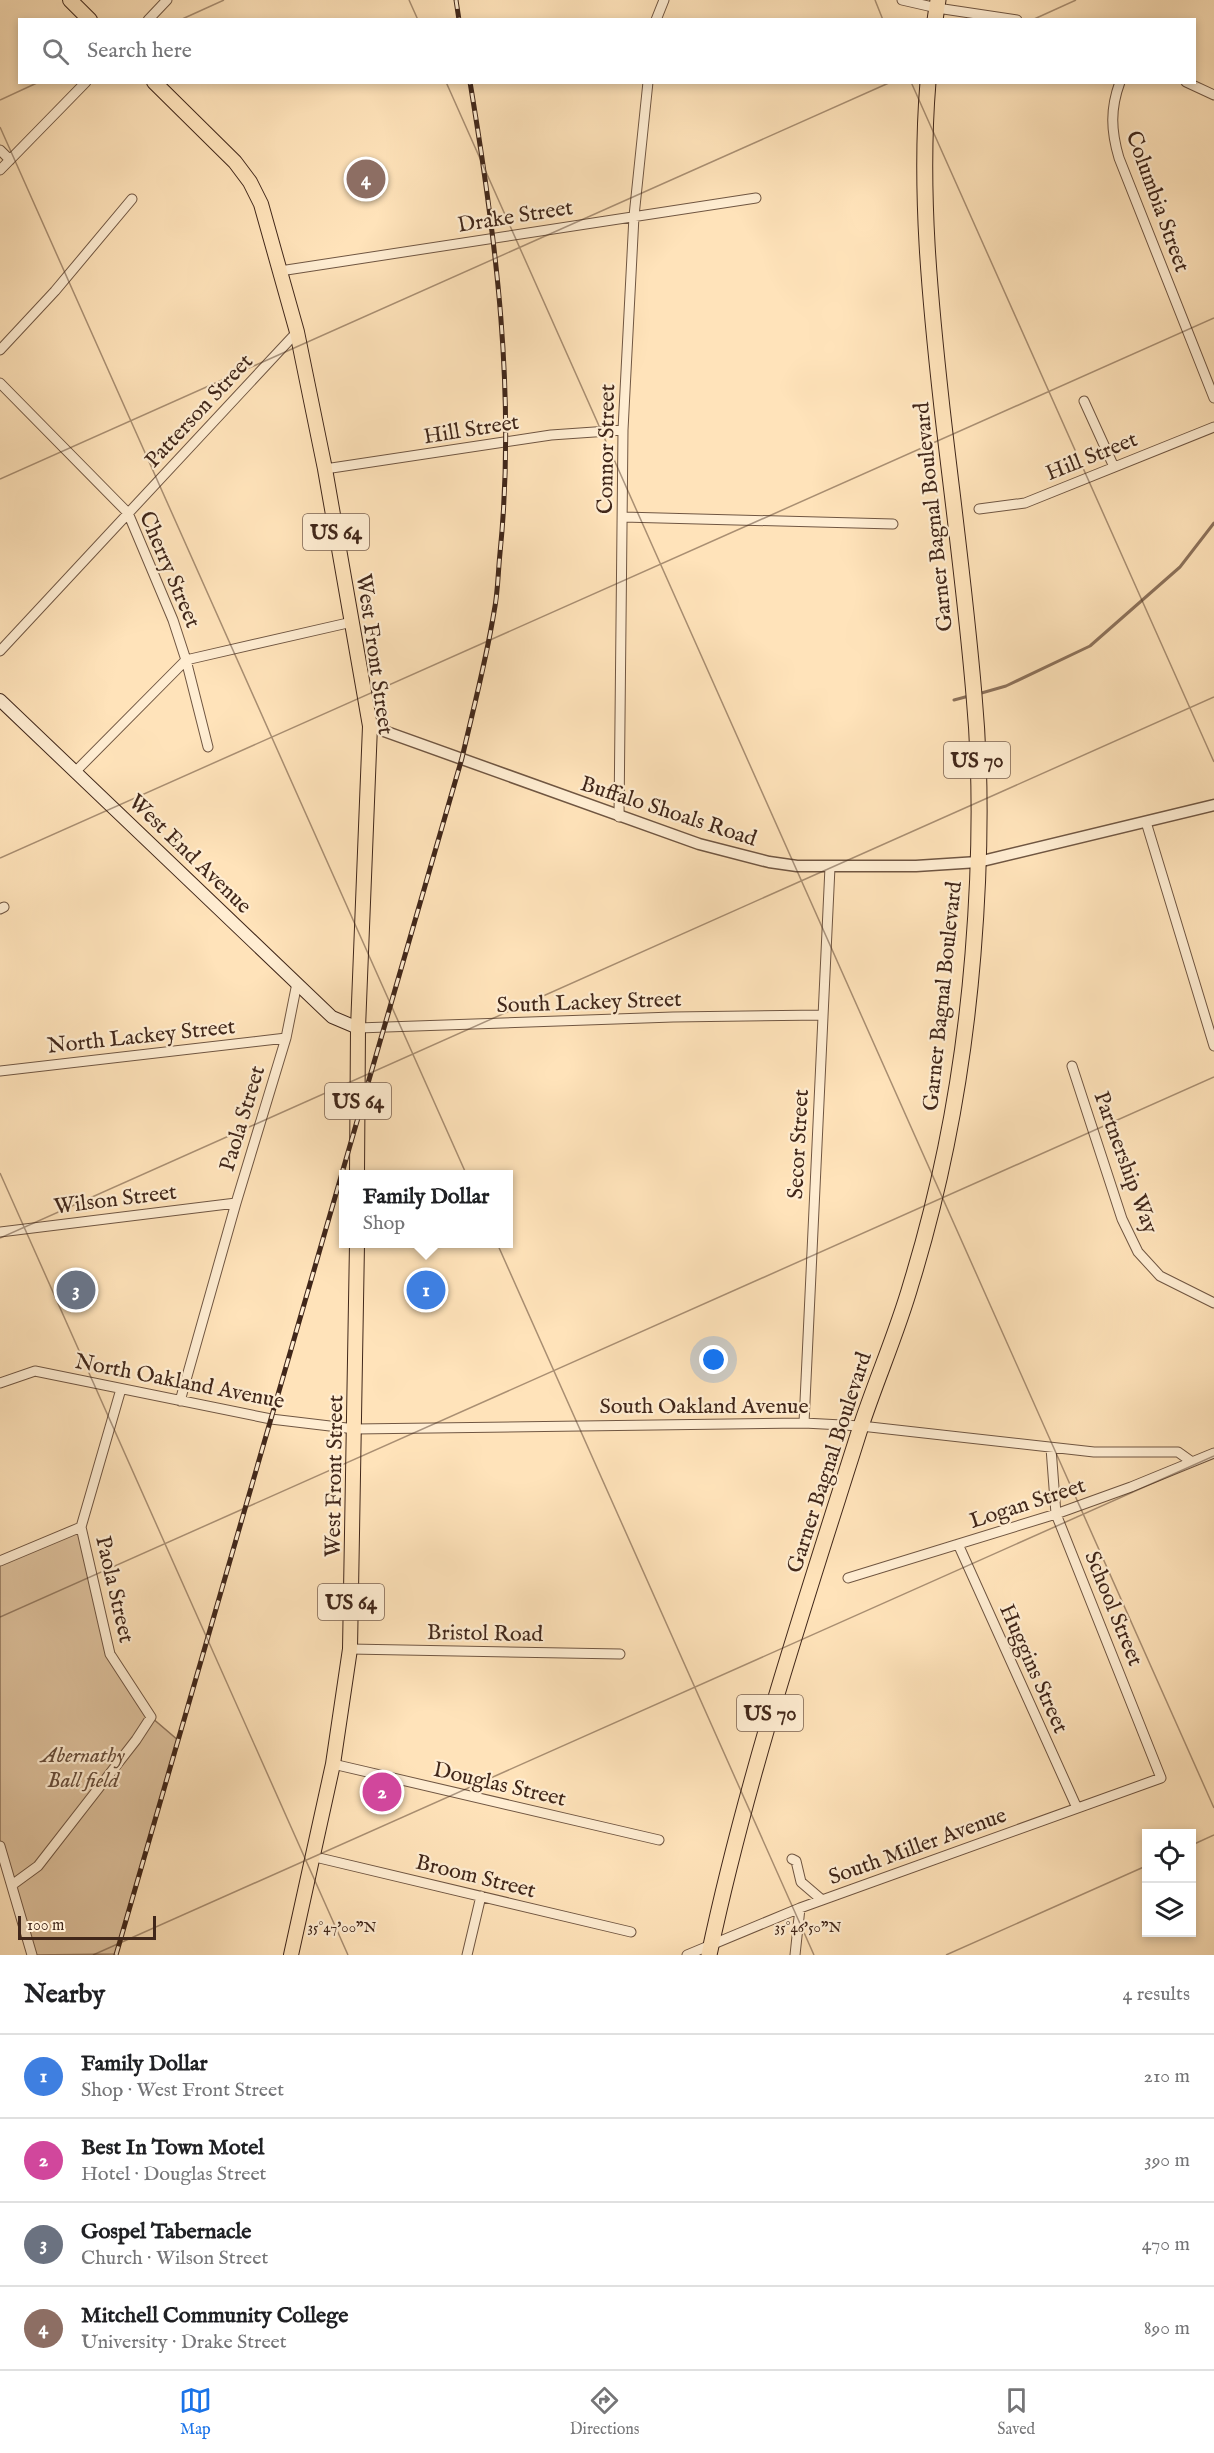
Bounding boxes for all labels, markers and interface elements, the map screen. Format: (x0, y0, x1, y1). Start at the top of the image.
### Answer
search box (18, 18, 1196, 84)
icon: search (39, 35, 72, 68)
text: Search here (87, 37, 192, 65)
street label: Columbia Street (1119, 127, 1196, 277)
pin: 4 (346, 156, 386, 201)
street label: Drake Street (456, 194, 575, 240)
street label: Patterson Street (139, 348, 260, 474)
street label: Connor Street (592, 383, 622, 514)
street label: Garner Bagnal Boulevard (908, 400, 960, 633)
street label: Hill Street (422, 409, 521, 451)
street label: Hill Street (1042, 426, 1142, 488)
street label: Cherry Street (132, 507, 206, 633)
road number: US 64 (303, 514, 369, 550)
street label: West Front Street (349, 572, 399, 737)
road number: US 70 (944, 742, 1010, 778)
street label: Buffalo Shoals Road (577, 770, 760, 854)
street label: West End Avenue (122, 789, 257, 920)
street label: Garner Bagnal Boulevard (917, 880, 969, 1112)
street label: South Lackey Street (496, 986, 683, 1020)
street label: North Lackey Street (46, 1013, 237, 1061)
street label: Paola Street (214, 1062, 272, 1175)
road number: US 64 (325, 1083, 391, 1119)
street label: Secor Street (782, 1088, 816, 1200)
street label: Partnership Way (1086, 1088, 1164, 1238)
popup (339, 1170, 513, 1248)
street label: Wilson Street (52, 1179, 179, 1221)
text: Family Dollar (363, 1183, 489, 1211)
text: Shop (363, 1211, 405, 1236)
pin: 3 (56, 1268, 96, 1312)
pin: 1 (406, 1268, 446, 1312)
your location (699, 1345, 728, 1374)
street label: North Oakland Avenue (72, 1348, 287, 1416)
street label: Garner Bagnal Boulevard (781, 1348, 879, 1577)
street label: South Oakland Avenue (599, 1393, 809, 1421)
street label: West Front Street (320, 1394, 350, 1557)
street label: Logan Street (966, 1472, 1090, 1536)
street label: Paola Street (88, 1533, 140, 1646)
street label: School Street (1077, 1547, 1149, 1671)
road number: US 64 (318, 1584, 384, 1620)
street label: Huggins Street (992, 1600, 1074, 1738)
street label: Bristol Road (427, 1619, 544, 1649)
road number: US 70 (737, 1695, 803, 1731)
park label: Abernathy Ball field (39, 1742, 125, 1795)
street label: Douglas Street (430, 1756, 569, 1814)
pin: 2 (362, 1770, 401, 1814)
street label: South Miller Avenue (825, 1802, 1010, 1892)
map controls (1142, 1829, 1196, 1937)
button: locate (1142, 1829, 1196, 1883)
street label: Broom Street (413, 1849, 539, 1905)
button: layers (1142, 1883, 1196, 1937)
scale bar (18, 1913, 156, 1940)
text: 100 m (27, 1916, 64, 1936)
text: 35°47'00"N (307, 1918, 377, 1937)
text: 35°46'50"N (775, 1918, 841, 1937)
text: Nearby (24, 1978, 105, 2011)
text: 4 results (1123, 1982, 1190, 2007)
text: Family Dollar (81, 2050, 208, 2078)
text: 1 (40, 2064, 47, 2089)
text: 210 m (1144, 2064, 1190, 2089)
text: Shop · West Front Street (81, 2078, 284, 2103)
text: Best In Town Motel (81, 2134, 264, 2162)
text: 2 (39, 2148, 48, 2173)
text: 390 m (1144, 2148, 1190, 2173)
text: Hotel · Douglas Street (81, 2162, 267, 2187)
text: Gospel Tabernacle (81, 2218, 251, 2246)
text: 3 (40, 2232, 47, 2257)
text: 470 m (1142, 2232, 1190, 2257)
text: Church · Wilson Street (81, 2246, 268, 2271)
text: Mitchell Community College (81, 2302, 348, 2330)
text: 4 (39, 2316, 48, 2341)
text: 890 m (1144, 2316, 1190, 2341)
text: University · Drake Street (81, 2330, 287, 2355)
tab: Map (179, 2384, 212, 2440)
tab: Directions (570, 2384, 639, 2440)
tab: Saved (997, 2384, 1035, 2440)

